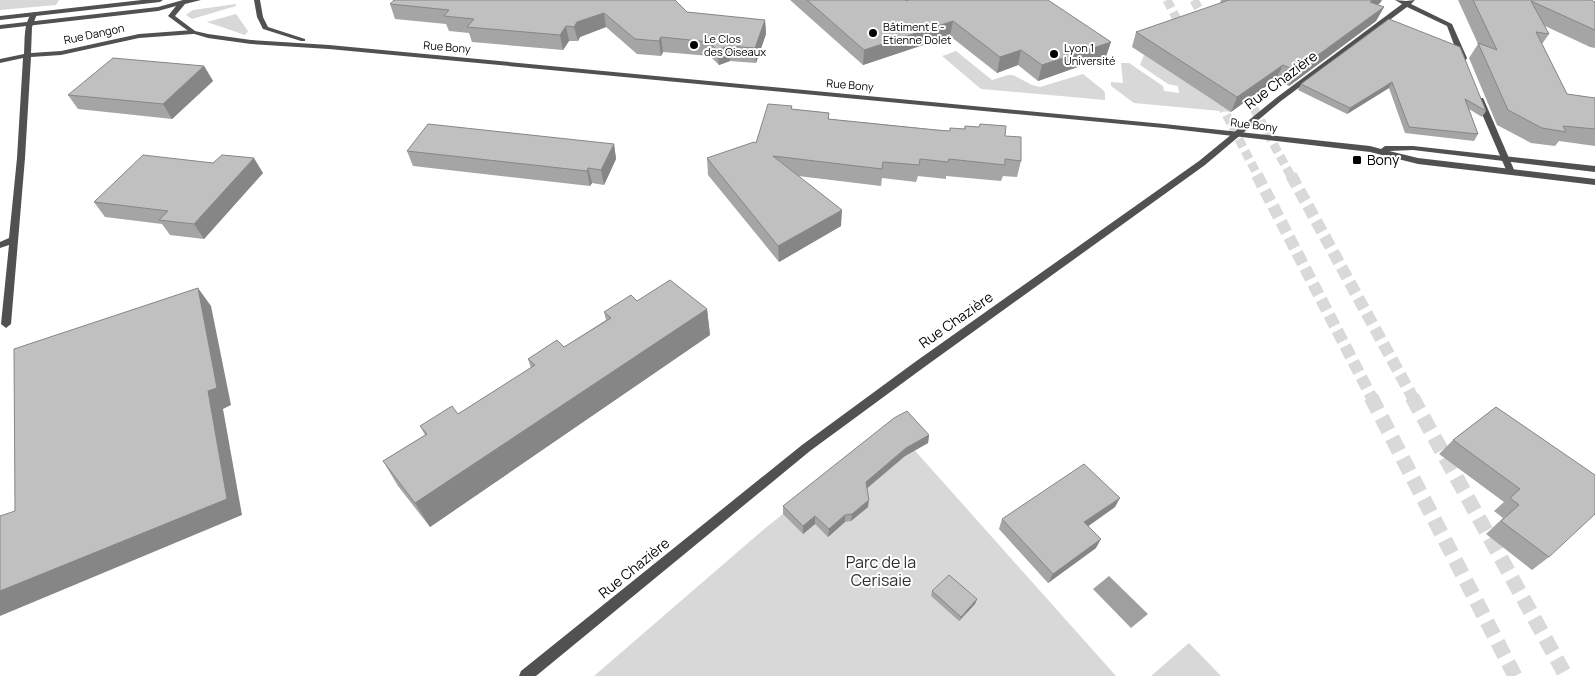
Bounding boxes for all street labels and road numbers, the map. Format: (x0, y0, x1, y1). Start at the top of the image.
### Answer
street label: Rue Dangon (62, 20, 126, 47)
street label: Rue Bony (423, 37, 472, 56)
street label: Rue Chazière (1241, 46, 1321, 113)
street label: Rue Bony (826, 75, 875, 94)
street label: Rue Bony (1230, 114, 1279, 135)
street label: Rue Chazière (915, 287, 996, 352)
street label: Rue Chazière (594, 533, 673, 602)

